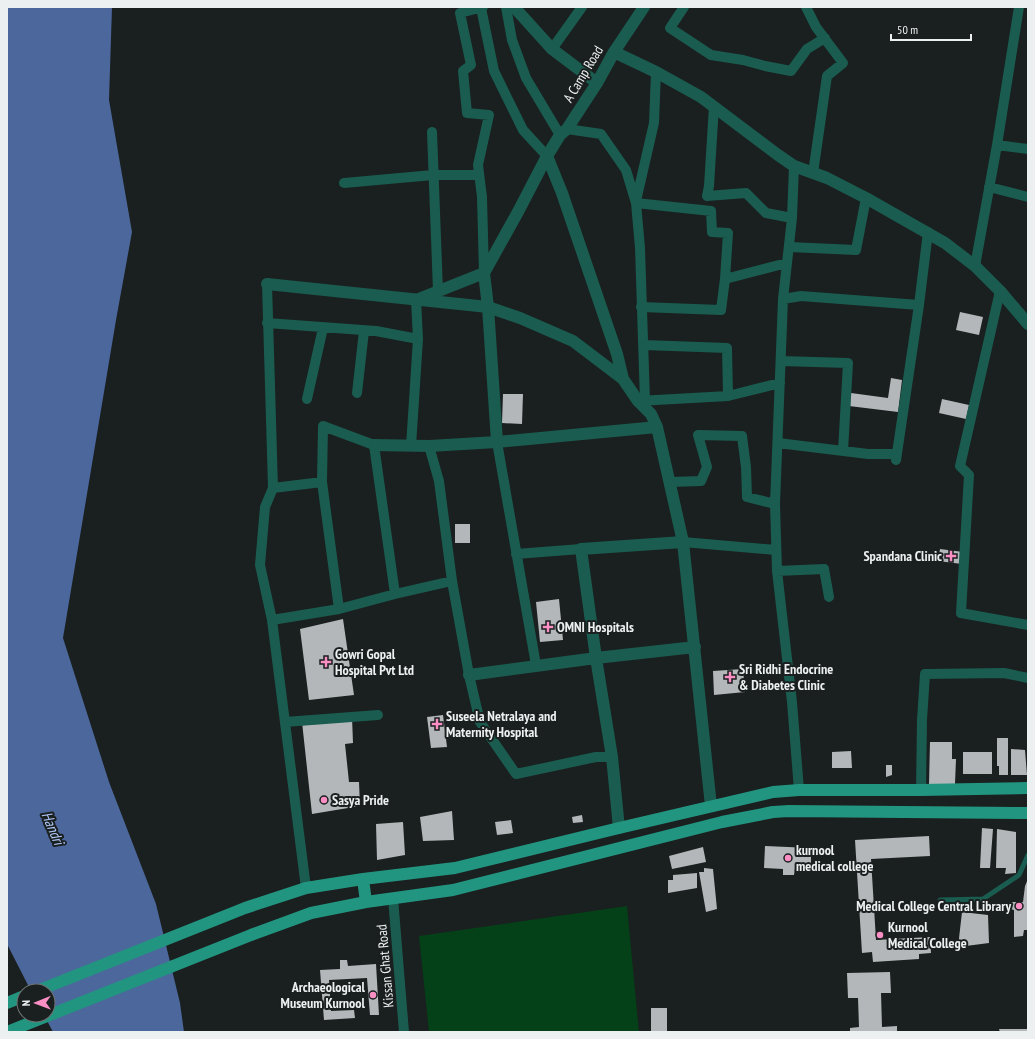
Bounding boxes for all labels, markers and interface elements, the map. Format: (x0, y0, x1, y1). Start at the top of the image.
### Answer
scale bar (891, 16, 971, 42)
text: 50 m (897, 22, 918, 37)
street label: A Camp Road (559, 42, 607, 106)
place label: Spandana Clinic (863, 547, 942, 565)
marker: Spandana Clinic (945, 550, 957, 562)
place label: OMNI Hospitals (557, 618, 634, 636)
marker: OMNI Hospitals (542, 621, 554, 633)
place label: Gowri Gopal Hospital Pvt Ltd (335, 645, 414, 679)
marker: Gowri Gopal Hospital Pvt Ltd (320, 656, 332, 668)
place label: Sri Ridhi Endocrine & Diabetes Clinic (739, 660, 833, 694)
marker: Sri Ridhi Endocrine & Diabetes Clinic (724, 671, 736, 683)
place label: Suseela Netralaya and Maternity Hospital (446, 707, 557, 741)
marker: Suseela Netralaya and Maternity Hospital (431, 718, 443, 730)
place label: Sasya Pride (332, 791, 389, 809)
marker: Sasya Pride (319, 795, 329, 805)
water label: Handri (38, 808, 69, 849)
place label: kurnool medical college (796, 841, 874, 875)
marker: kurnool medical college (783, 853, 793, 863)
place label: Medical College Central Library (856, 897, 1011, 915)
marker: Medical College Central Library (1014, 901, 1024, 911)
place label: Kurnool Medical College (888, 918, 967, 952)
street label: Kissan Ghat Road (372, 924, 398, 1008)
marker: Kurnool Medical College (875, 930, 885, 940)
place label: Archaeological Museum Kurnool (281, 978, 366, 1012)
north arrow (16, 983, 56, 1023)
marker: Archaeological Museum Kurnool (368, 990, 378, 1000)
text: N (19, 1000, 33, 1006)

